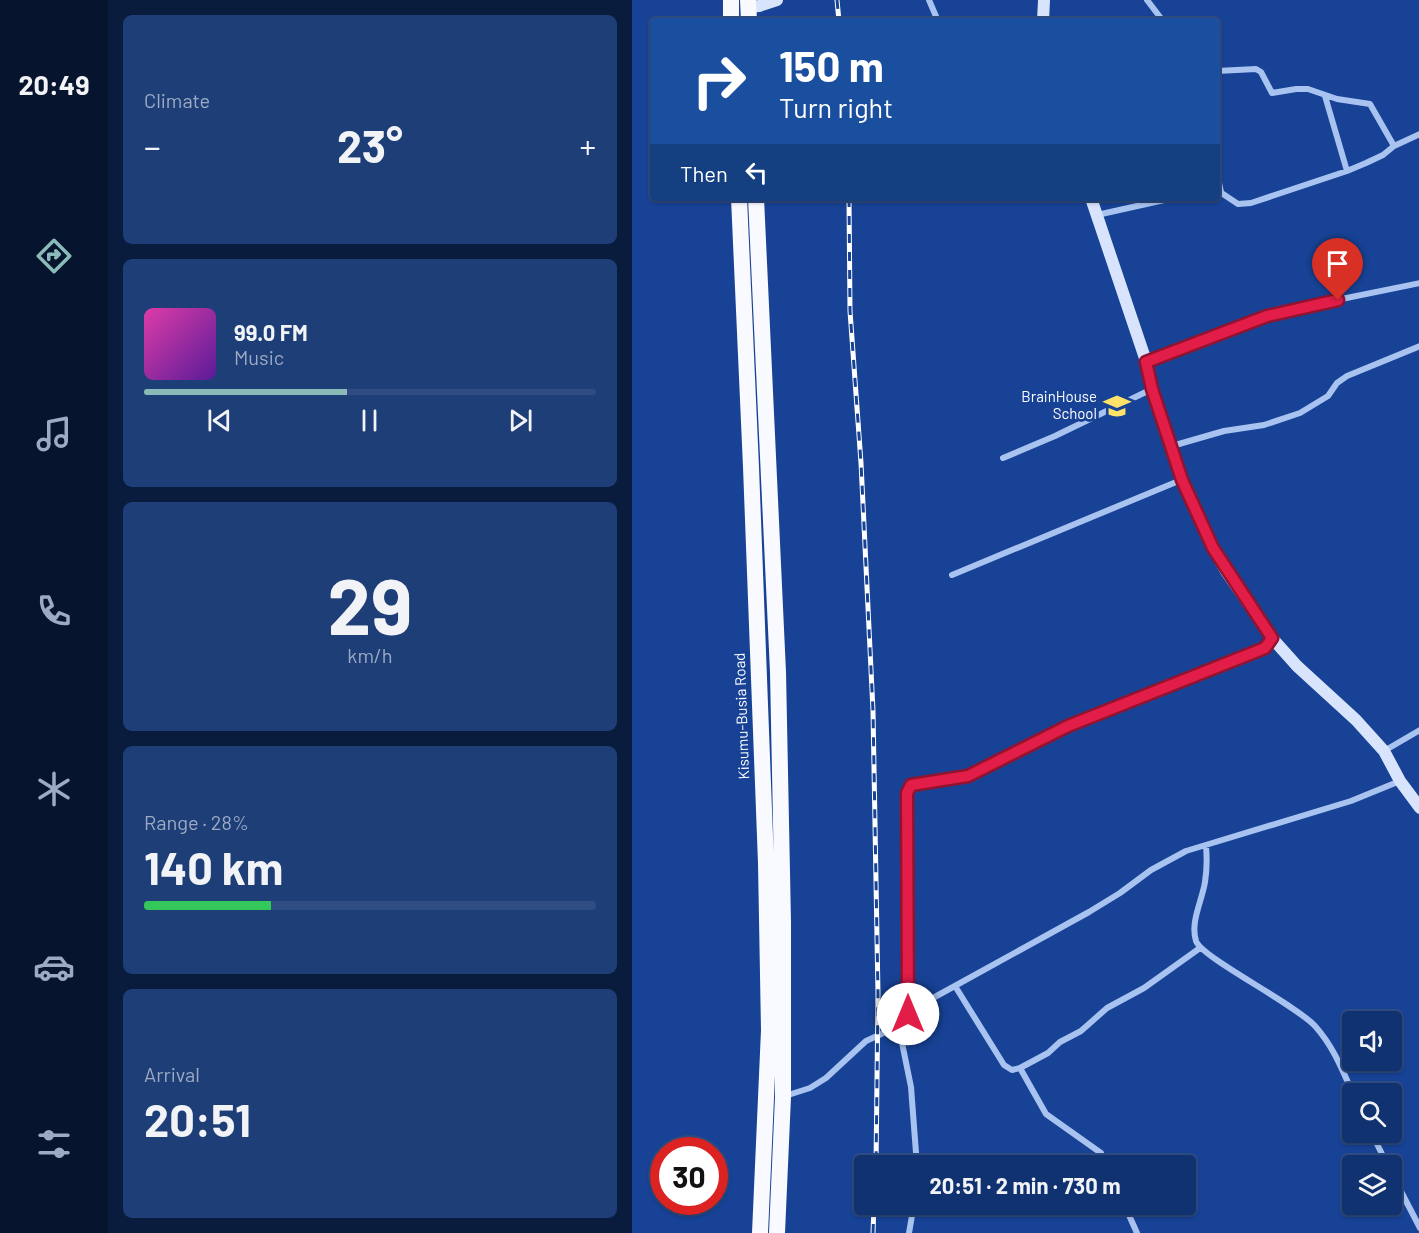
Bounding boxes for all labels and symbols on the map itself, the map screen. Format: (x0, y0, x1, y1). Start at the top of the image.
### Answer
pin (1312, 238, 1363, 300)
place label: BrainHouse School (1021, 387, 1097, 422)
school or university icon: BrainHouse School (1102, 391, 1132, 421)
street label: Kisumu-Busia Road (730, 652, 752, 780)
position arrow (876, 982, 940, 1046)
speed limit sign: 30 (650, 1137, 728, 1215)

